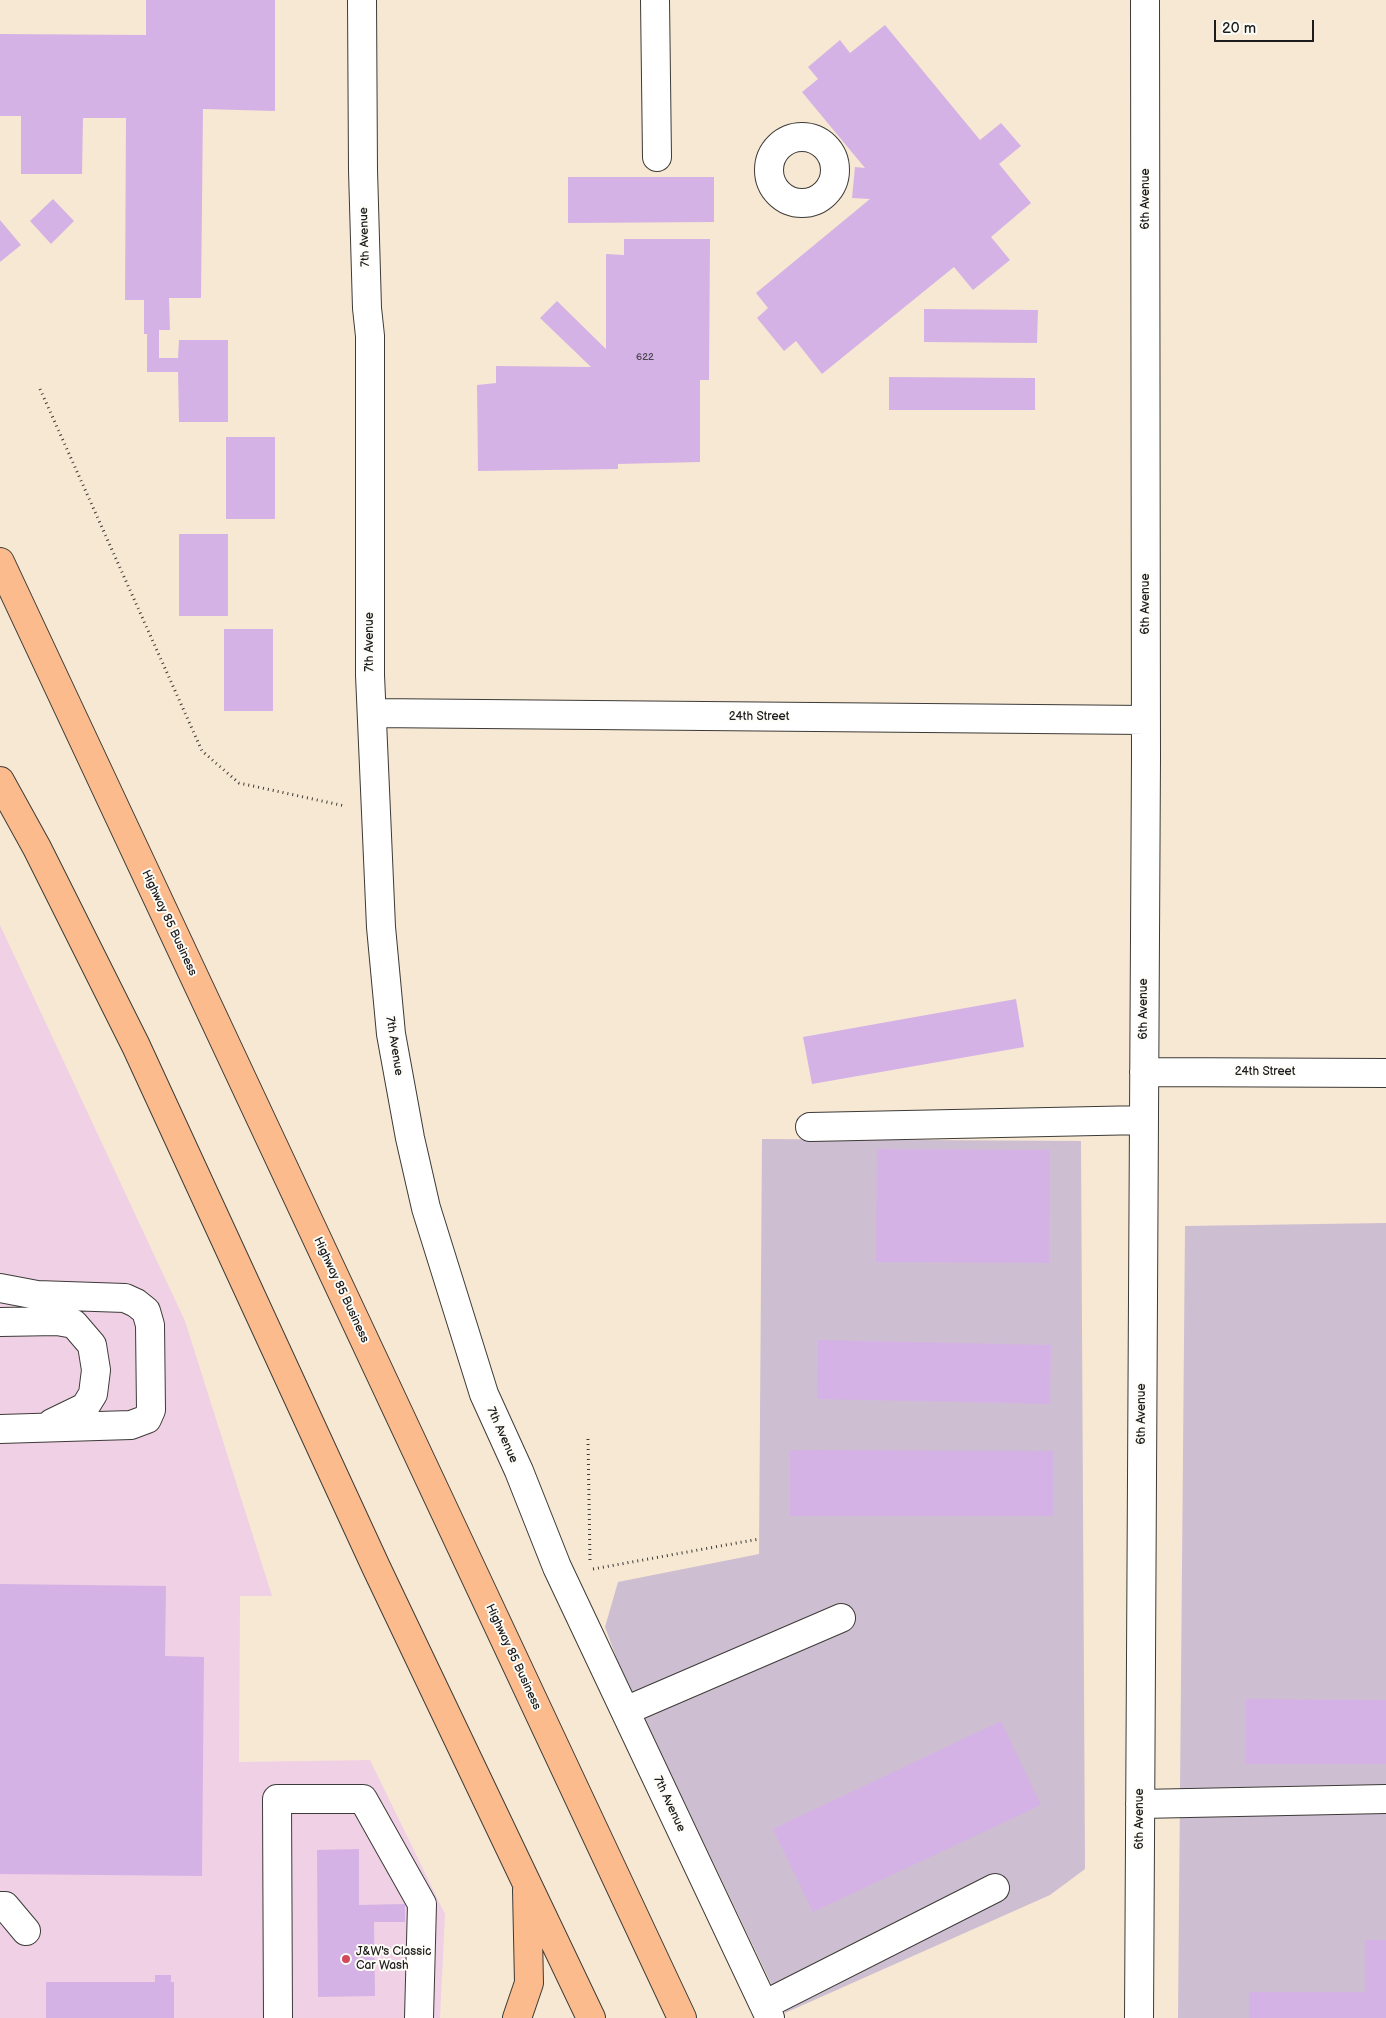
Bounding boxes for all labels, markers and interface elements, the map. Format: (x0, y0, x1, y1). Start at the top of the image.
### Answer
scale bar (1216, 10, 1316, 42)
text: 20 m (1222, 19, 1256, 38)
street label: 6th Avenue (1139, 168, 1153, 230)
street label: 7th Avenue (357, 207, 373, 267)
house number: 622 (636, 351, 654, 363)
street label: 6th Avenue (1139, 573, 1153, 635)
street label: 7th Avenue (363, 612, 377, 672)
street label: 24th Street (729, 710, 789, 724)
street label: Highway 85 Business (138, 868, 200, 978)
street label: 6th Avenue (1137, 978, 1151, 1040)
street label: 7th Avenue (382, 1015, 406, 1077)
street label: 24th Street (1235, 1065, 1295, 1079)
street label: Highway 85 Business (310, 1235, 372, 1345)
street label: 6th Avenue (1135, 1383, 1149, 1445)
street label: 7th Avenue (483, 1405, 521, 1465)
street label: Highway 85 Business (482, 1602, 544, 1712)
street label: 7th Avenue (650, 1774, 688, 1834)
street label: 6th Avenue (1133, 1788, 1147, 1850)
place label: J&W's Classic Car Wash (356, 1945, 431, 1973)
marker: J&W's Classic Car Wash (340, 1953, 352, 1965)

